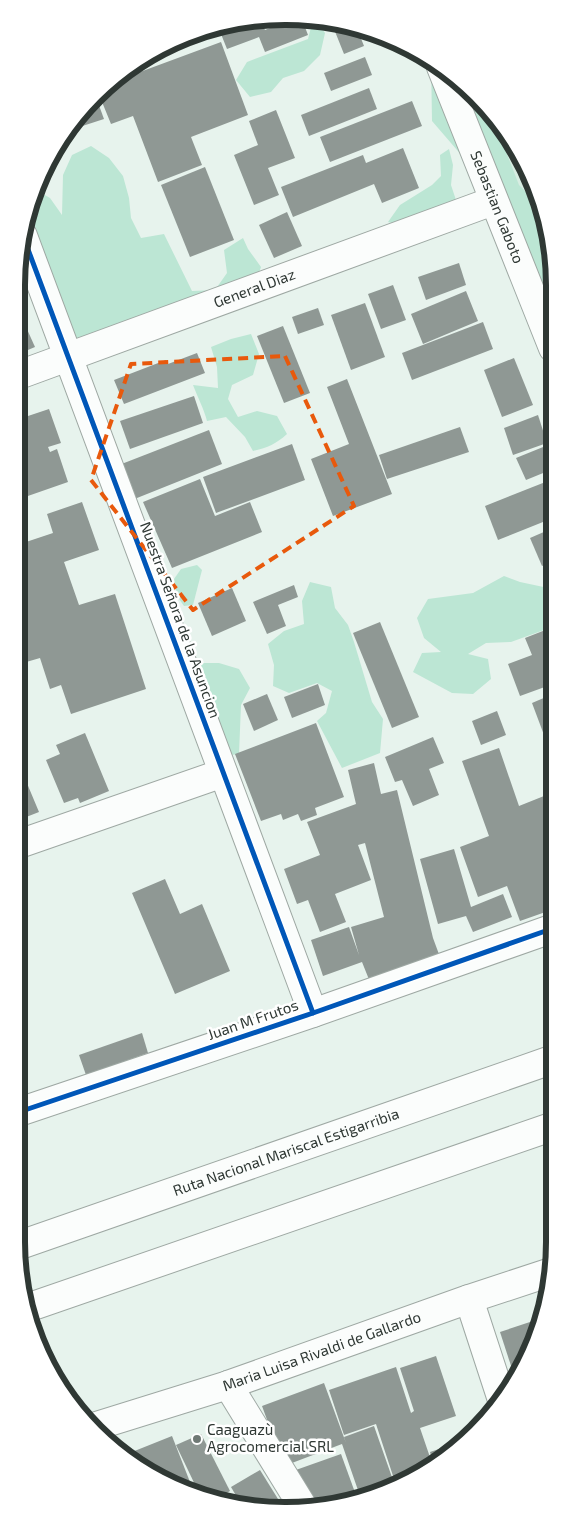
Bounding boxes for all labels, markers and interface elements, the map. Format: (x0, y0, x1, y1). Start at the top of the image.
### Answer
street label: Sebastian Gaboto (467, 148, 528, 266)
street label: General Diaz (211, 264, 297, 311)
street label: Nuestra Señora de la Asuncion (137, 519, 225, 720)
street label: Juan M Frutos (205, 995, 300, 1043)
street label: Ruta Nacional Mariscal Estigarribia (170, 1104, 401, 1199)
street label: Maria Luisa Rivaldi de Gallardo (220, 1307, 423, 1394)
place label: Caaguazù Agrocomercial SRL (207, 1420, 334, 1455)
marker: Caaguazù Agrocomercial SRL (191, 1433, 203, 1445)

